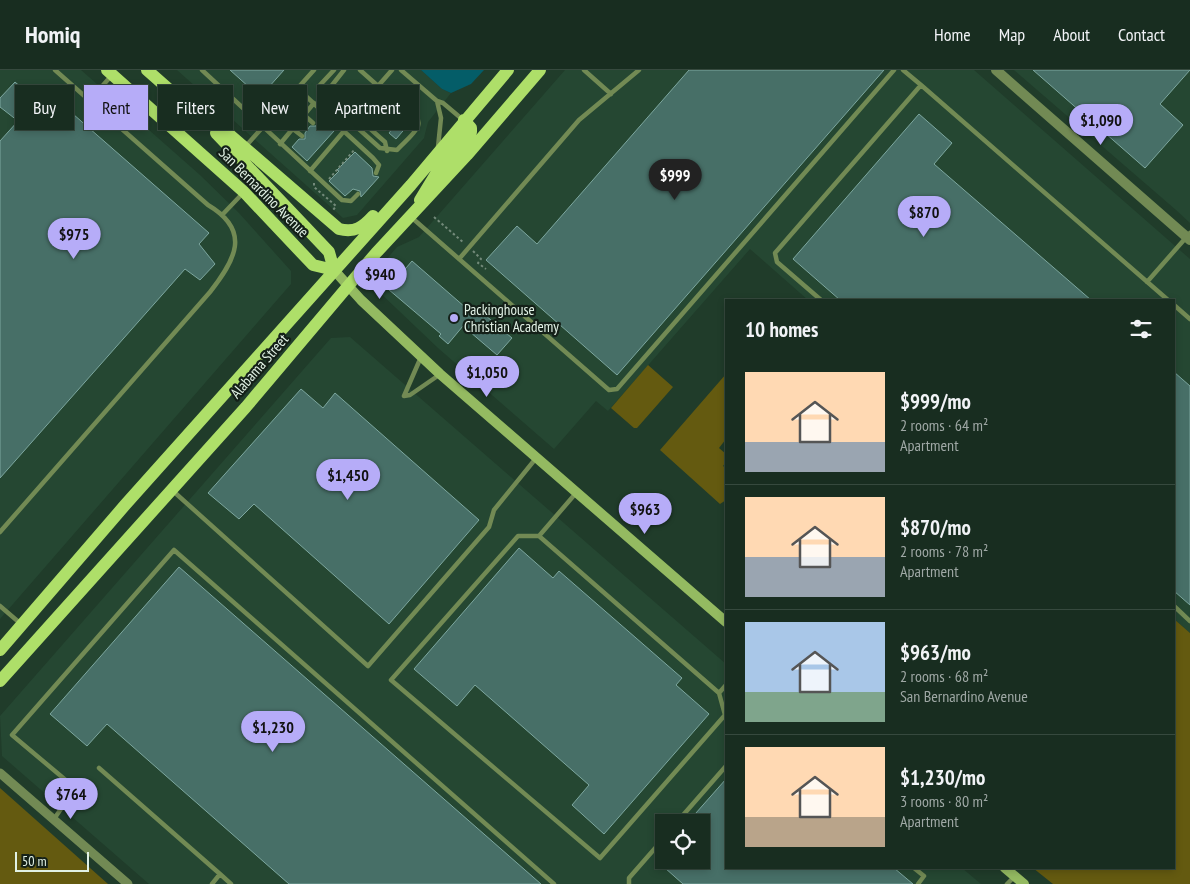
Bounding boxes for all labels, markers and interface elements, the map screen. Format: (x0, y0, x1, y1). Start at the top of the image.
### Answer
text: Homiq (25, 19, 80, 50)
text: Home (934, 23, 971, 46)
text: Map (999, 23, 1025, 46)
text: About (1053, 23, 1090, 46)
text: Contact (1118, 23, 1165, 46)
chip: Buy (15, 85, 74, 130)
chip: Rent (84, 85, 148, 130)
chip: Filters (158, 85, 233, 130)
chip: New (243, 85, 307, 130)
chip: Apartment (317, 85, 419, 130)
pin: $1,090 (1060, 104, 1142, 146)
text: $1,090 (1080, 110, 1122, 130)
street label: San Bernardino Avenue (215, 143, 313, 241)
pin: $999 (645, 158, 705, 201)
text: $999 (660, 165, 690, 185)
pin: $870 (894, 196, 954, 238)
text: $870 (909, 202, 939, 222)
pin: $975 (44, 218, 104, 260)
text: $975 (59, 224, 89, 244)
pin: $940 (350, 258, 410, 300)
text: $940 (365, 264, 395, 284)
place label: Packinghouse Christian Academy (464, 300, 559, 336)
marker: Packinghouse Christian Academy (448, 312, 460, 324)
icon: filters (1127, 315, 1155, 343)
text: 10 homes (745, 316, 818, 343)
street label: Alabama Street (226, 330, 292, 402)
pin: $1,050 (446, 356, 528, 398)
text: $1,050 (466, 362, 508, 382)
text: $999/mo (900, 388, 971, 415)
icon: home (785, 392, 845, 452)
text: 2 rooms · 64 m² (900, 415, 988, 435)
text: Apartment (900, 435, 959, 455)
pin: $1,450 (307, 458, 389, 501)
text: $1,450 (327, 465, 369, 485)
pin: $963 (615, 492, 675, 535)
text: $963 (630, 499, 660, 519)
text: $870/mo (900, 514, 971, 541)
icon: home (785, 517, 845, 577)
text: 2 rooms · 78 m² (900, 541, 988, 561)
text: Apartment (900, 561, 959, 581)
text: $963/mo (900, 639, 971, 666)
icon: home (785, 642, 845, 702)
text: 2 rooms · 68 m² (900, 666, 988, 686)
text: San Bernardino Avenue (900, 686, 1028, 706)
pin: $1,230 (232, 710, 314, 753)
text: $1,230 (252, 717, 294, 737)
text: $1,230/mo (900, 764, 985, 791)
icon: home (785, 767, 845, 827)
pin: $764 (41, 778, 101, 820)
text: $764 (56, 784, 86, 804)
text: 3 rooms · 80 m² (900, 791, 988, 811)
text: Apartment (900, 811, 959, 831)
map controls (655, 814, 710, 869)
button: locate (655, 814, 710, 869)
scale bar (15, 849, 89, 872)
text: 50 m (22, 852, 47, 870)

